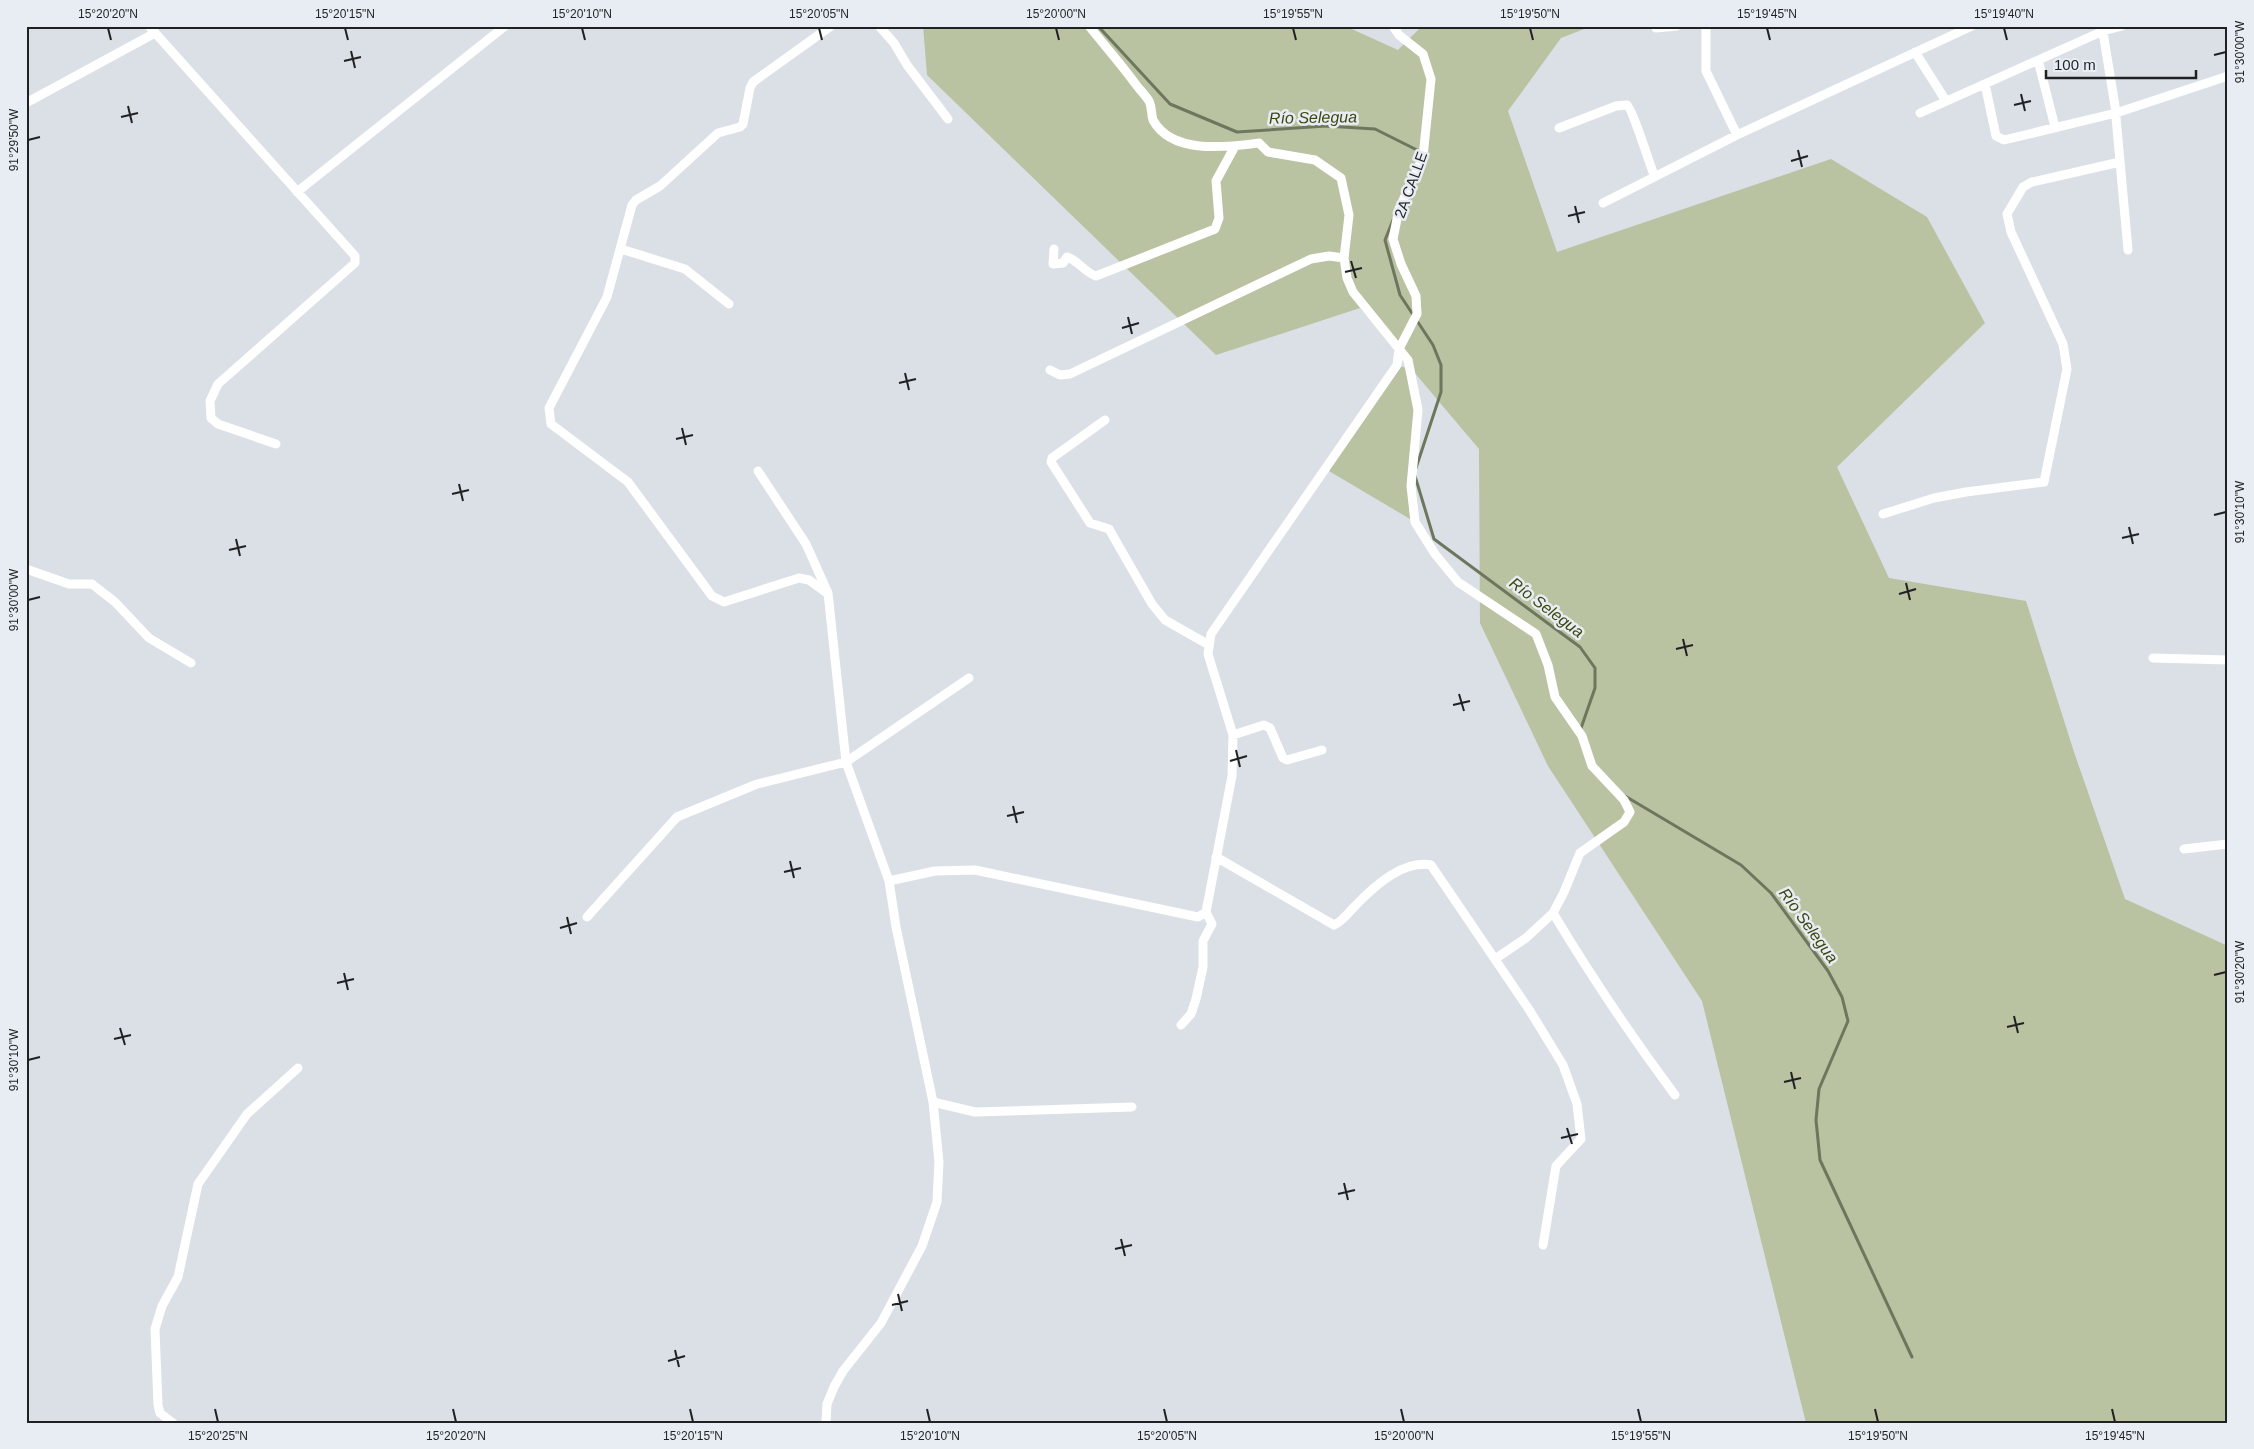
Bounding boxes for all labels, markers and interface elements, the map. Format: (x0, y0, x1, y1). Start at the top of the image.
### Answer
text: 15°20'20"N (78, 7, 138, 21)
text: 15°20'15"N (315, 7, 375, 21)
text: 15°20'10"N (552, 7, 612, 21)
text: 15°20'05"N (789, 7, 849, 21)
text: 15°20'00"N (1026, 7, 1086, 21)
text: 15°19'55"N (1263, 7, 1323, 21)
text: 15°19'50"N (1500, 7, 1560, 21)
text: 15°19'45"N (1737, 7, 1797, 21)
text: 15°19'40"N (1974, 7, 2034, 21)
text: 91°30'00"W (2233, 20, 2247, 83)
scale bar (2046, 48, 2196, 80)
text: 100 m (2054, 56, 2096, 73)
text: 91°29'50"W (7, 108, 21, 171)
water label: Río Selegua (1269, 108, 1357, 127)
street label: 2A CALLE (1391, 149, 1430, 220)
text: 91°30'10"W (2233, 480, 2247, 543)
text: 91°30'00"W (7, 568, 21, 631)
water label: Río Selegua (1506, 574, 1587, 641)
water label: Río Selegua (1776, 885, 1841, 966)
text: 91°30'20"W (2233, 940, 2247, 1003)
text: 91°30'10"W (7, 1028, 21, 1091)
text: 15°20'25"N (188, 1429, 248, 1443)
text: 15°20'20"N (426, 1429, 486, 1443)
text: 15°20'15"N (663, 1429, 723, 1443)
text: 15°20'10"N (900, 1429, 960, 1443)
text: 15°20'05"N (1137, 1429, 1197, 1443)
text: 15°20'00"N (1374, 1429, 1434, 1443)
text: 15°19'55"N (1611, 1429, 1671, 1443)
text: 15°19'50"N (1848, 1429, 1908, 1443)
text: 15°19'45"N (2085, 1429, 2145, 1443)

